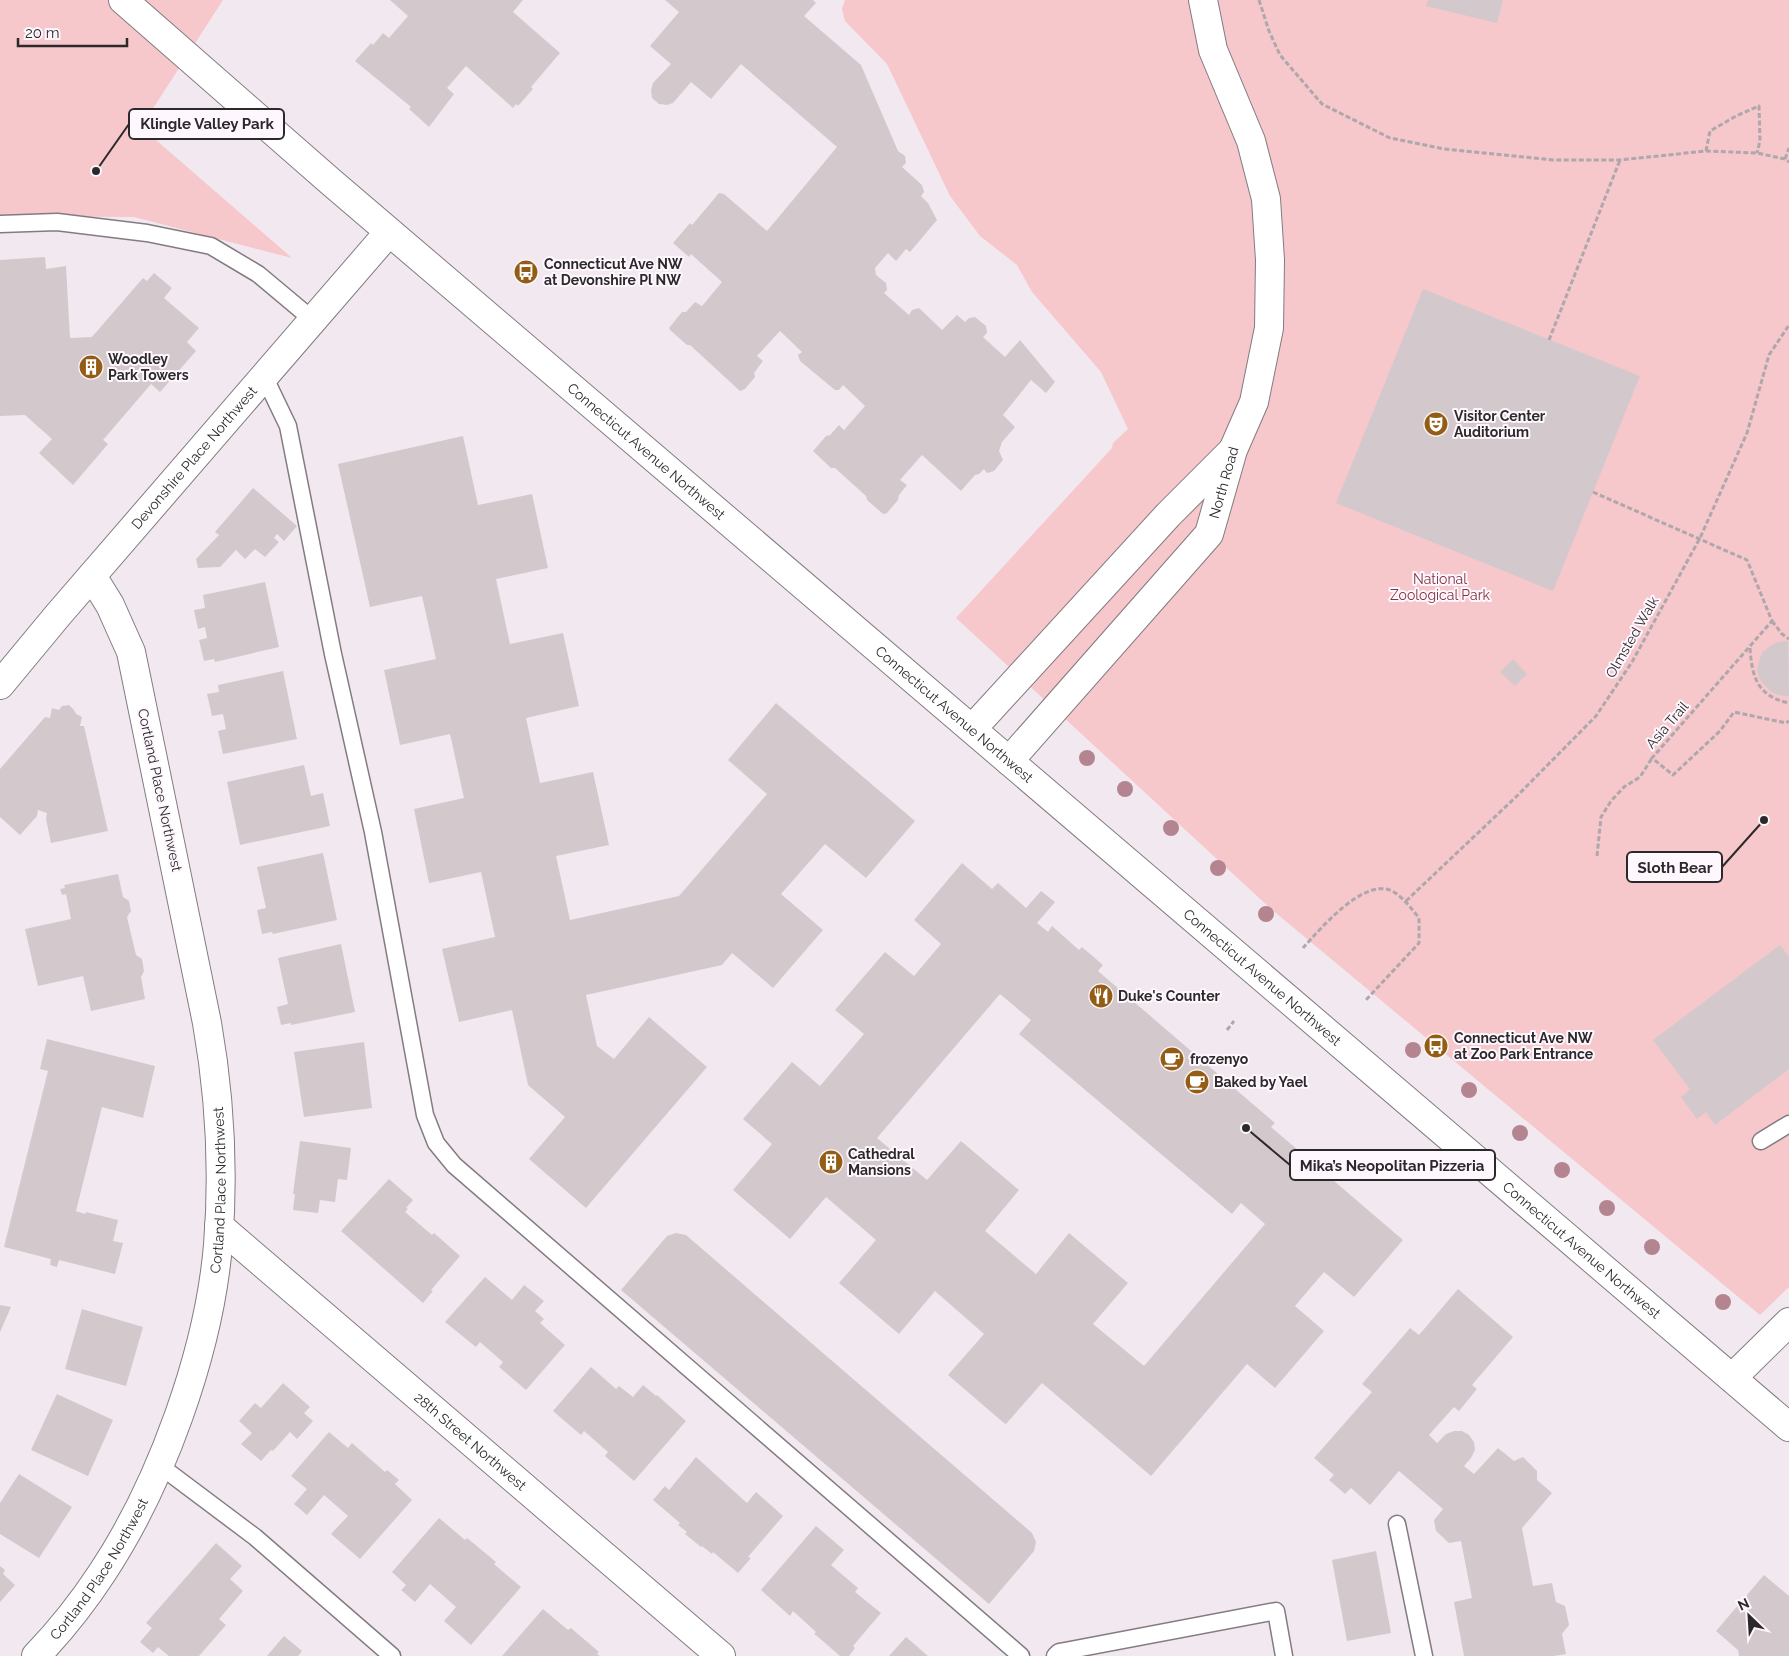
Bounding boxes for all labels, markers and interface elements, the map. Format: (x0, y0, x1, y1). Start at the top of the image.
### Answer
scale bar (18, 15, 126, 47)
text: 20 m (25, 24, 60, 42)
callout: Klingle Valley Park (129, 109, 284, 139)
text: Klingle Valley Park (140, 115, 274, 133)
place label: Connecticut Ave NW at Devonshire Pl NW (544, 256, 683, 288)
bus stop icon: Connecticut Ave NW at Devonshire Pl NW (513, 259, 539, 285)
place label: Woodley Park Towers (108, 351, 189, 383)
building icon: Woodley Park Towers (78, 354, 104, 380)
street label: Connecticut Avenue Northwest (564, 380, 729, 523)
street label: Devonshire Place Northwest (128, 383, 260, 532)
place label: Visitor Center Auditorium (1454, 408, 1546, 440)
theatre icon: Visitor Center Auditorium (1423, 411, 1449, 437)
street label: North Road (1206, 445, 1242, 520)
park label: National Zoological Park (1390, 571, 1491, 603)
street label: Olmsted Walk (1602, 593, 1662, 681)
street label: Connecticut Avenue Northwest (872, 643, 1037, 786)
street label: Asia Trail (1642, 698, 1692, 752)
street label: Cortland Place Northwest (135, 707, 185, 873)
callout: Sloth Bear (1627, 852, 1722, 882)
text: Sloth Bear (1638, 859, 1713, 877)
street label: Connecticut Avenue Northwest (1180, 906, 1345, 1049)
restaurant icon: Duke's Counter (1088, 983, 1114, 1009)
place label: Duke's Counter (1118, 988, 1221, 1004)
place label: Connecticut Ave NW at Zoo Park Entrance (1454, 1030, 1594, 1062)
bus stop icon: Connecticut Ave NW at Zoo Park Entrance (1423, 1033, 1449, 1059)
cafe icon: frozenyo (1159, 1046, 1185, 1072)
place label: frozenyo (1190, 1051, 1249, 1067)
cafe icon: Baked by Yael (1184, 1069, 1210, 1095)
place label: Baked by Yael (1214, 1074, 1308, 1090)
street label: Cortland Place Northwest (207, 1106, 229, 1274)
place label: Cathedral Mansions (848, 1146, 915, 1178)
building icon: Cathedral Mansions (818, 1149, 844, 1175)
callout: Mika’s Neopolitan Pizzeria (1290, 1150, 1495, 1180)
text: Mika’s Neopolitan Pizzeria (1300, 1157, 1485, 1175)
street label: Connecticut Avenue Northwest (1500, 1178, 1664, 1322)
street label: 28th Street Northwest (411, 1389, 530, 1494)
street label: Cortland Place Northwest (47, 1495, 151, 1643)
north arrow (1724, 1591, 1774, 1641)
text: N (1735, 1595, 1752, 1614)

